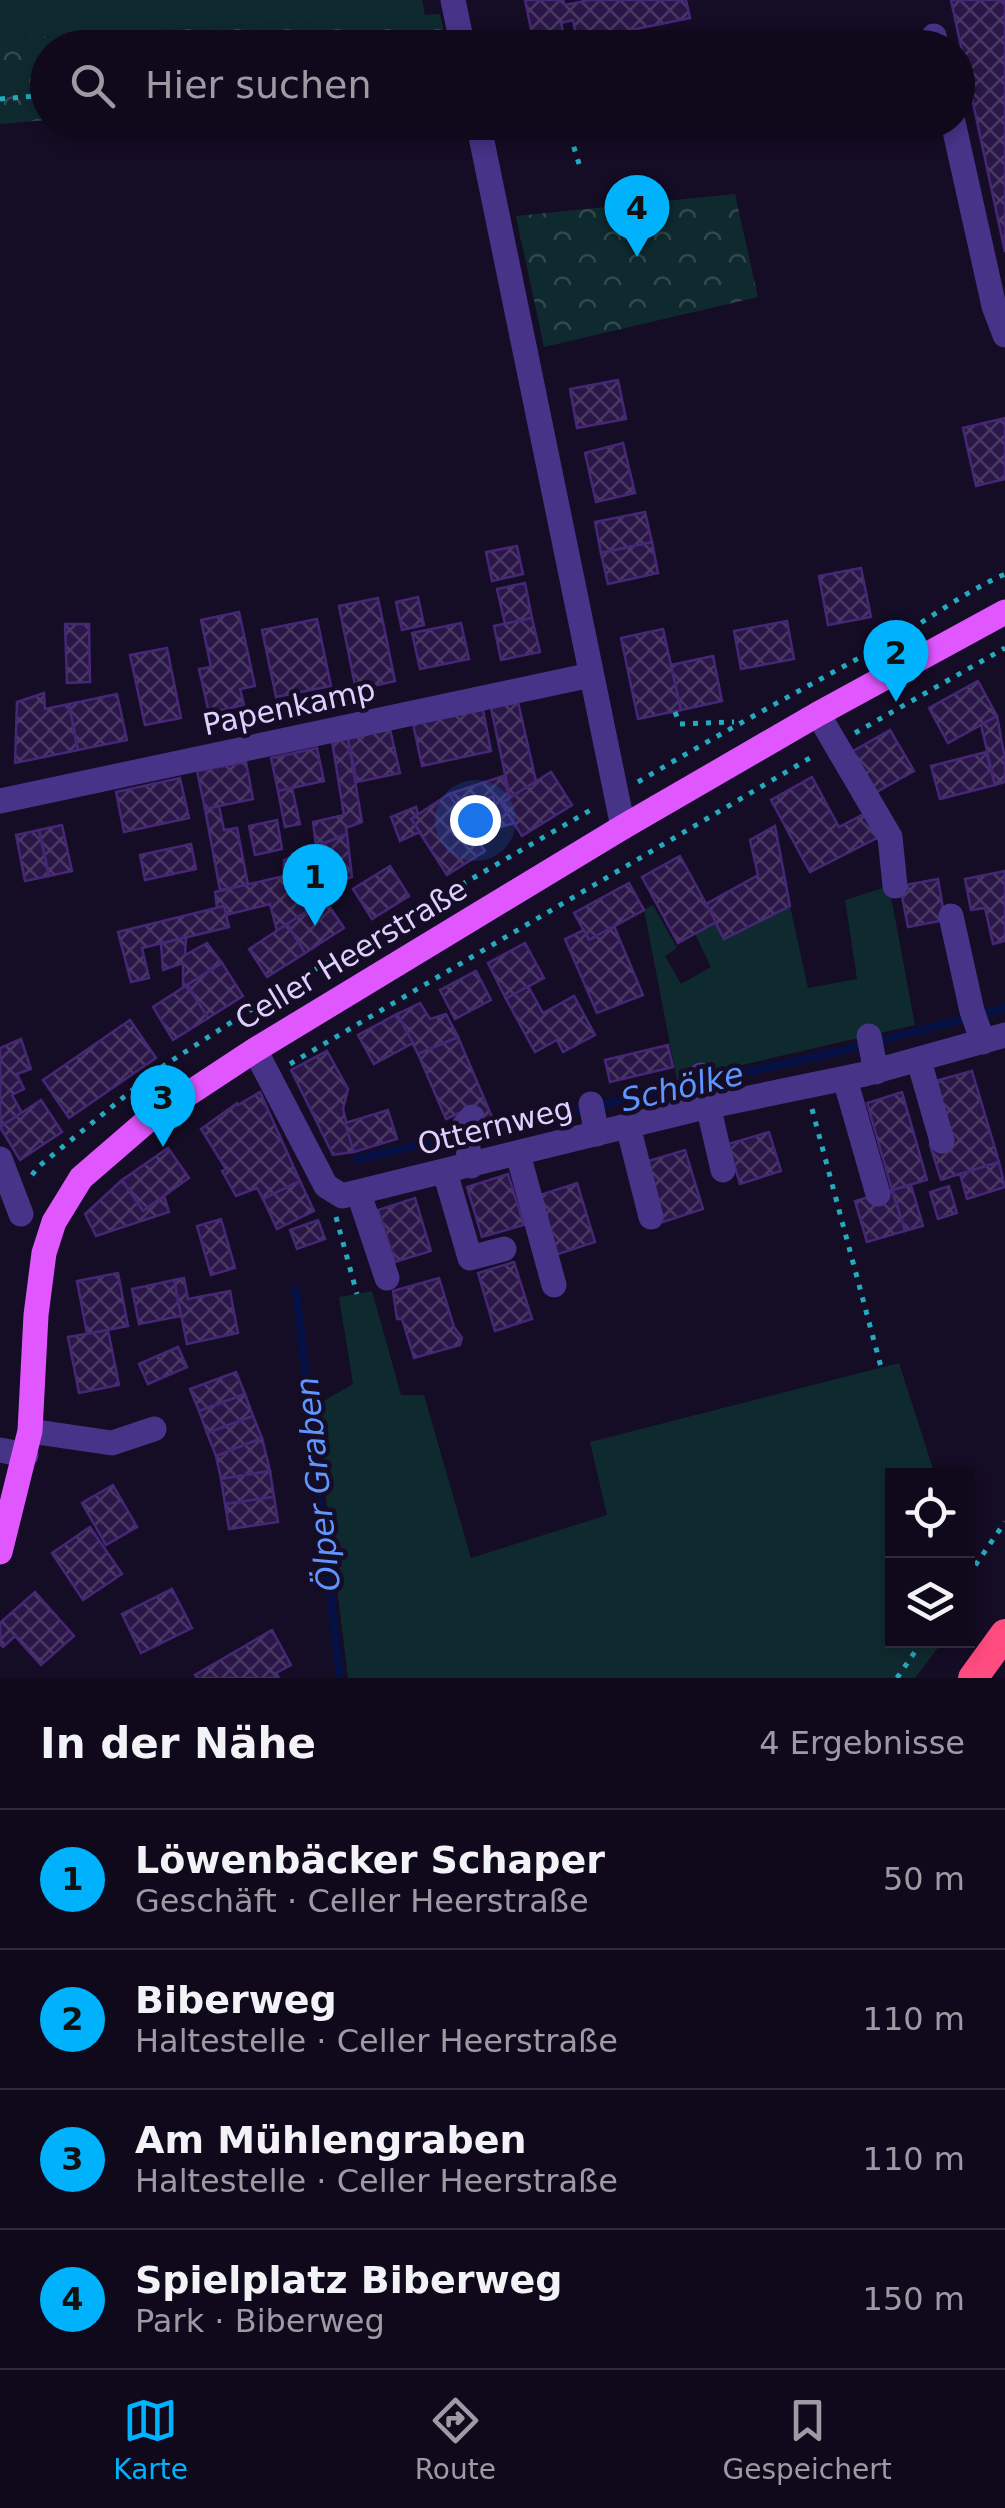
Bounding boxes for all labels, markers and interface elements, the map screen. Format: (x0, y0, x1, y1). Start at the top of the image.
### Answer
search box (30, 30, 975, 140)
icon: search (65, 58, 120, 113)
text: Hier suchen (145, 63, 372, 107)
pin: 4 (604, 174, 670, 257)
pin: 2 (864, 620, 928, 702)
street label: Papenkamp (200, 672, 378, 742)
your location (450, 795, 501, 846)
pin: 1 (282, 844, 348, 926)
street label: Celler Heerstraße (229, 871, 473, 1037)
water label: Schölke (617, 1054, 747, 1120)
pin: 3 (130, 1064, 196, 1147)
street label: Otternweg (414, 1090, 576, 1162)
water label: Ölper Graben (288, 1375, 348, 1593)
map controls (885, 1468, 975, 1648)
button: locate (885, 1468, 975, 1558)
button: layers (885, 1558, 975, 1648)
text: In der Nähe (40, 1719, 316, 1768)
text: 4 Ergebnisse (759, 1724, 965, 1762)
text: Löwenbäcker Schaper (135, 1838, 605, 1882)
text: 1 (61, 1860, 84, 1898)
text: 50 m (883, 1860, 965, 1898)
text: Geschäft · Celler Heerstraße (135, 1882, 589, 1920)
text: Biberweg (135, 1978, 337, 2022)
text: 2 (61, 2000, 84, 2038)
text: 110 m (863, 2000, 965, 2038)
text: Haltestelle · Celler Heerstraße (135, 2022, 618, 2060)
text: Am Mühlengraben (135, 2118, 527, 2162)
text: 3 (61, 2140, 84, 2178)
text: 110 m (863, 2140, 965, 2178)
text: Haltestelle · Celler Heerstraße (135, 2162, 618, 2200)
text: Spielplatz Biberweg (135, 2258, 563, 2302)
text: 4 (61, 2280, 84, 2318)
text: 150 m (863, 2280, 965, 2318)
text: Park · Biberweg (135, 2302, 385, 2340)
tab: Karte (113, 2393, 188, 2486)
tab: Route (415, 2393, 496, 2486)
tab: Gespeichert (723, 2393, 892, 2486)

